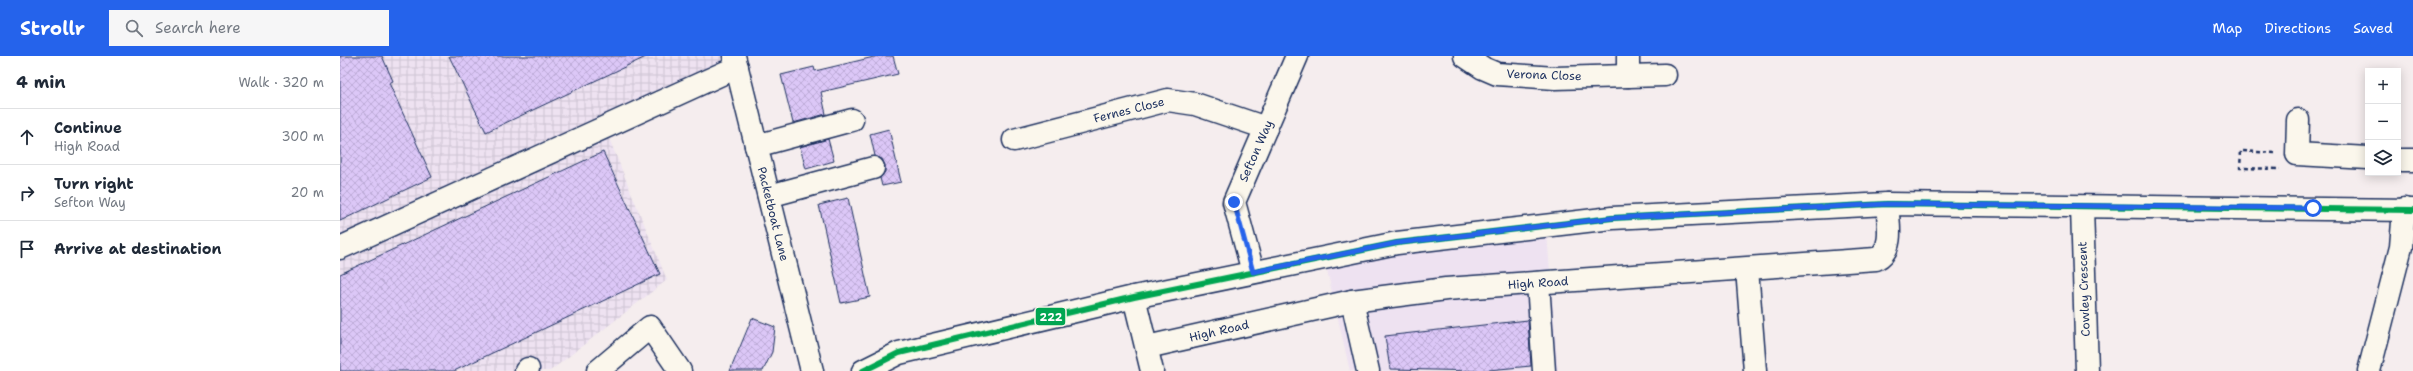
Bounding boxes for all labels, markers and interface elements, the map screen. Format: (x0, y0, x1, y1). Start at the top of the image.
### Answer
search box (109, 10, 389, 46)
text: Strollr (20, 16, 85, 41)
icon: search (123, 17, 145, 39)
text: Search here (155, 18, 241, 38)
text: Map (2213, 19, 2243, 37)
text: Directions (2265, 19, 2331, 37)
text: Saved (2353, 19, 2393, 37)
street label: Verona Close (1506, 66, 1582, 84)
map controls (2365, 68, 2401, 176)
button: + (2365, 68, 2401, 104)
text: 4 min (16, 71, 66, 93)
text: Walk · 320 m (238, 74, 324, 91)
street label: Fernes Close (1092, 93, 1166, 127)
button: − (2365, 104, 2401, 140)
street label: Sefton Way (1235, 117, 1277, 184)
text: Continue (54, 118, 122, 138)
icon: ahead (16, 126, 38, 148)
text: 300 m (281, 128, 324, 145)
text: High Road (54, 138, 120, 155)
button: layers (2365, 140, 2401, 176)
street label: Packetboat Lane (754, 165, 793, 263)
text: Turn right (54, 174, 134, 194)
icon: right (16, 182, 38, 204)
text: 20 m (291, 184, 324, 201)
route end (1225, 193, 1243, 211)
text: Sefton Way (54, 194, 126, 211)
route start (2304, 199, 2322, 217)
icon: arrive (16, 238, 38, 260)
text: Arrive at destination (54, 239, 222, 259)
street label: Cowley Crescent (2074, 241, 2094, 337)
street label: High Road (1507, 273, 1569, 293)
line badge: 222 (1035, 307, 1066, 326)
text: 222 (1040, 310, 1063, 325)
street label: High Road (1188, 316, 1251, 346)

